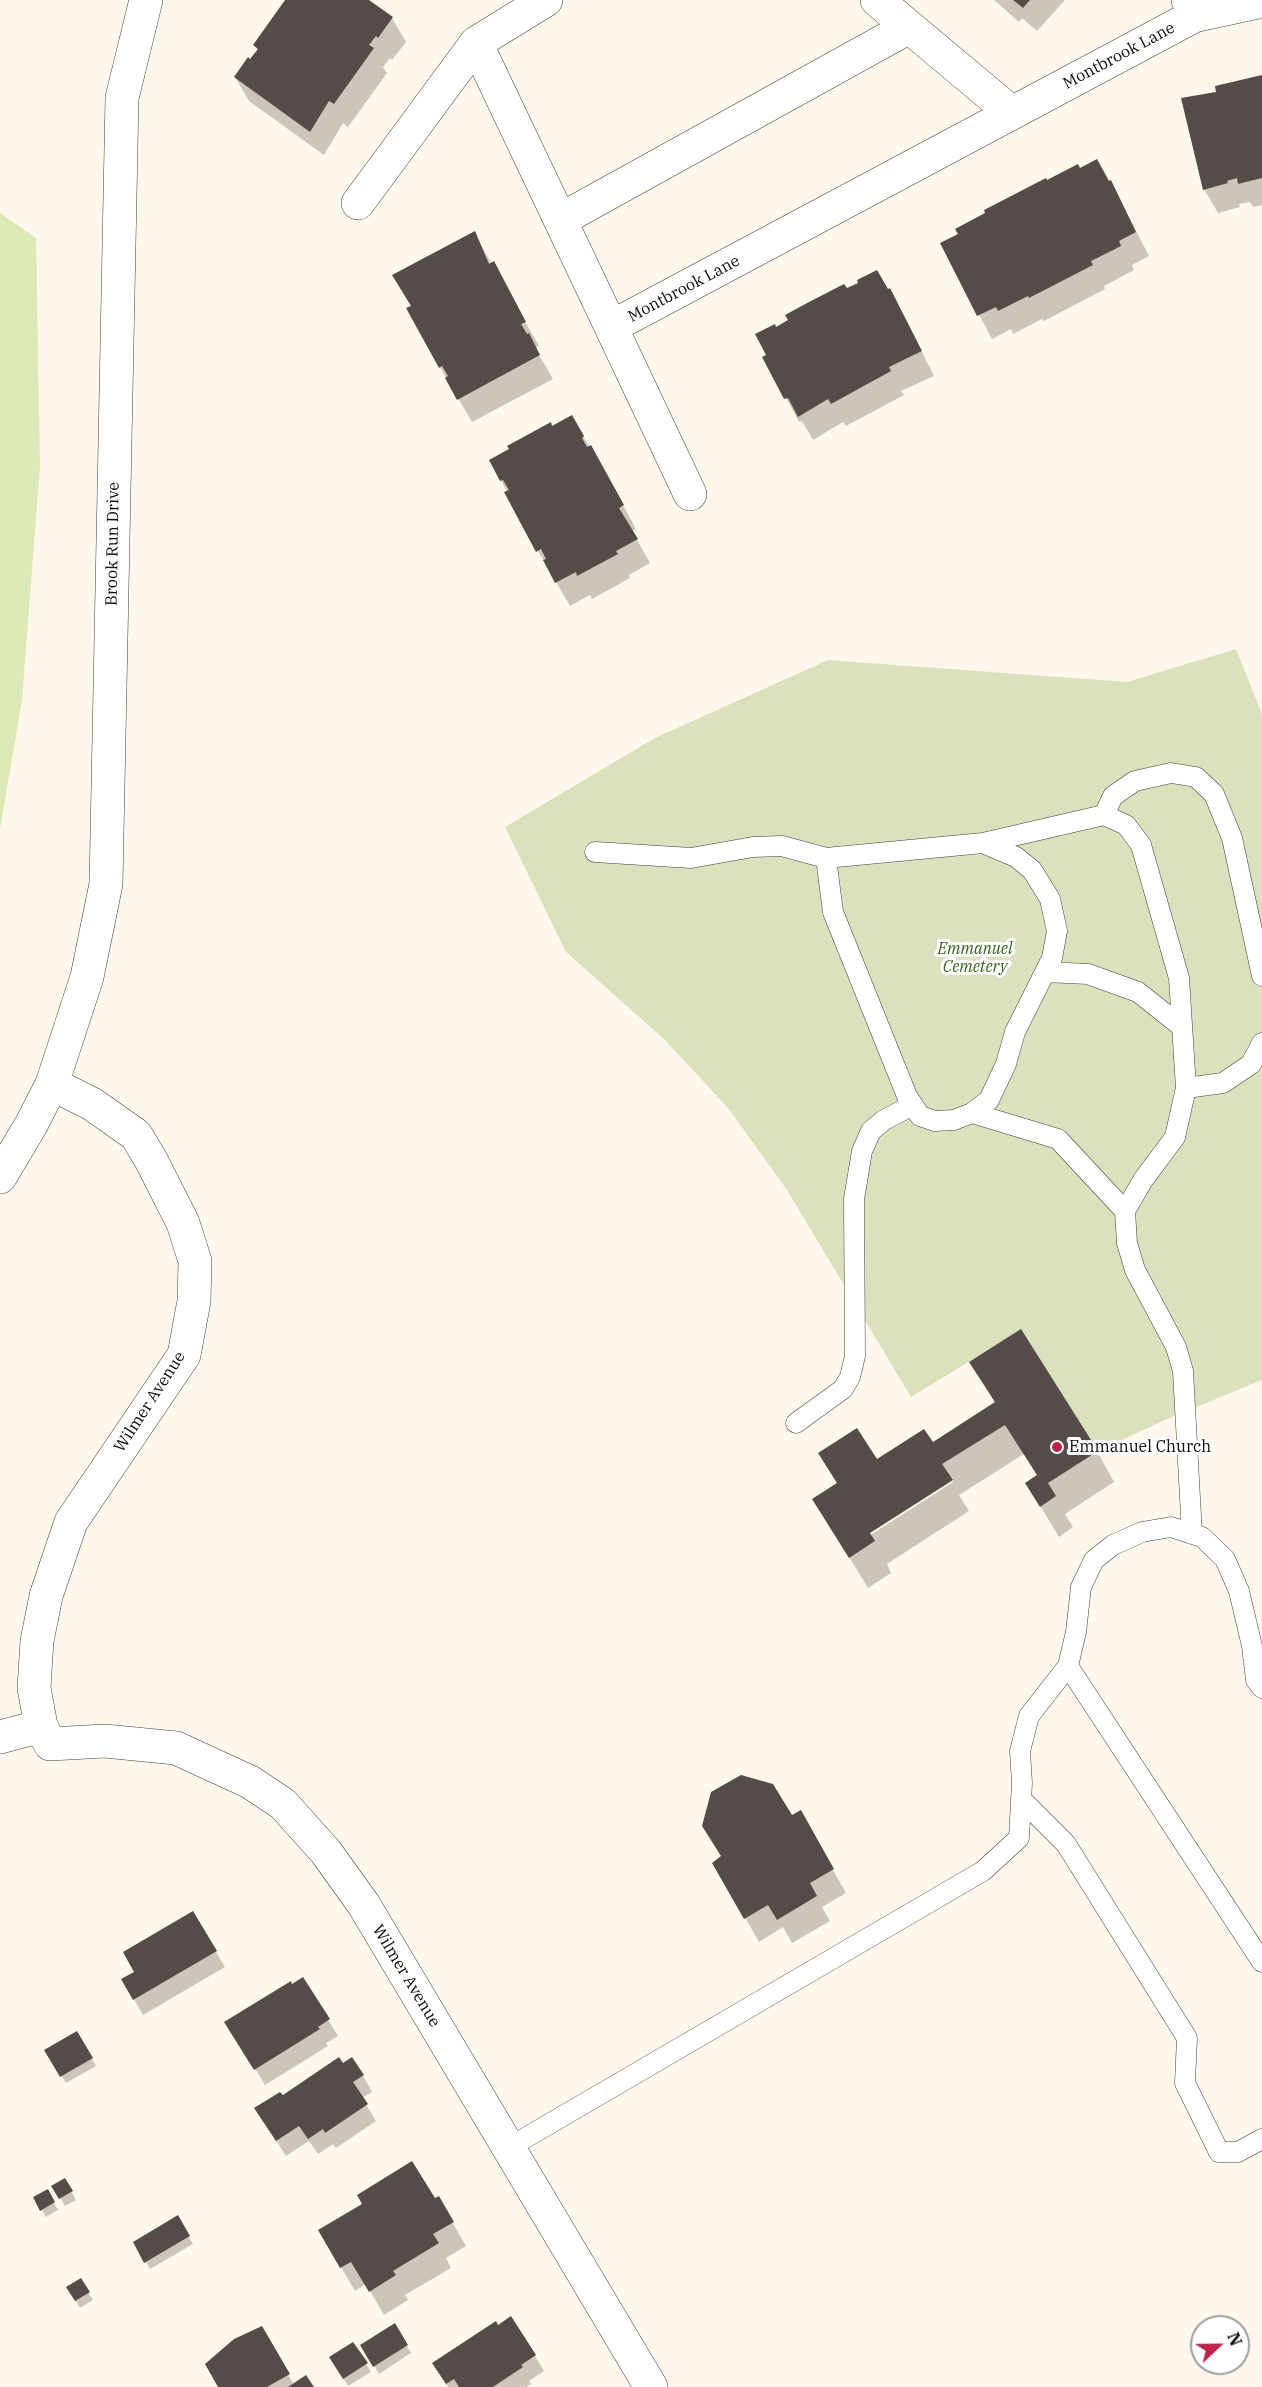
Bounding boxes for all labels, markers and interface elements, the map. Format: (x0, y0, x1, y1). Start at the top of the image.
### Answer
street label: Montbrook Lane (1060, 18, 1178, 94)
street label: Montbrook Lane (625, 251, 743, 327)
street label: Brook Run Drive (102, 482, 124, 606)
park label: Emmanuel Cemetery (938, 939, 1012, 977)
street label: Wilmer Avenue (110, 1348, 190, 1456)
place label: Emmanuel Church (1069, 1437, 1211, 1457)
marker: Emmanuel Church (1050, 1440, 1064, 1454)
street label: Wilmer Avenue (368, 1921, 444, 2031)
north arrow (1190, 2315, 1250, 2375)
text: N (1223, 2329, 1246, 2349)

